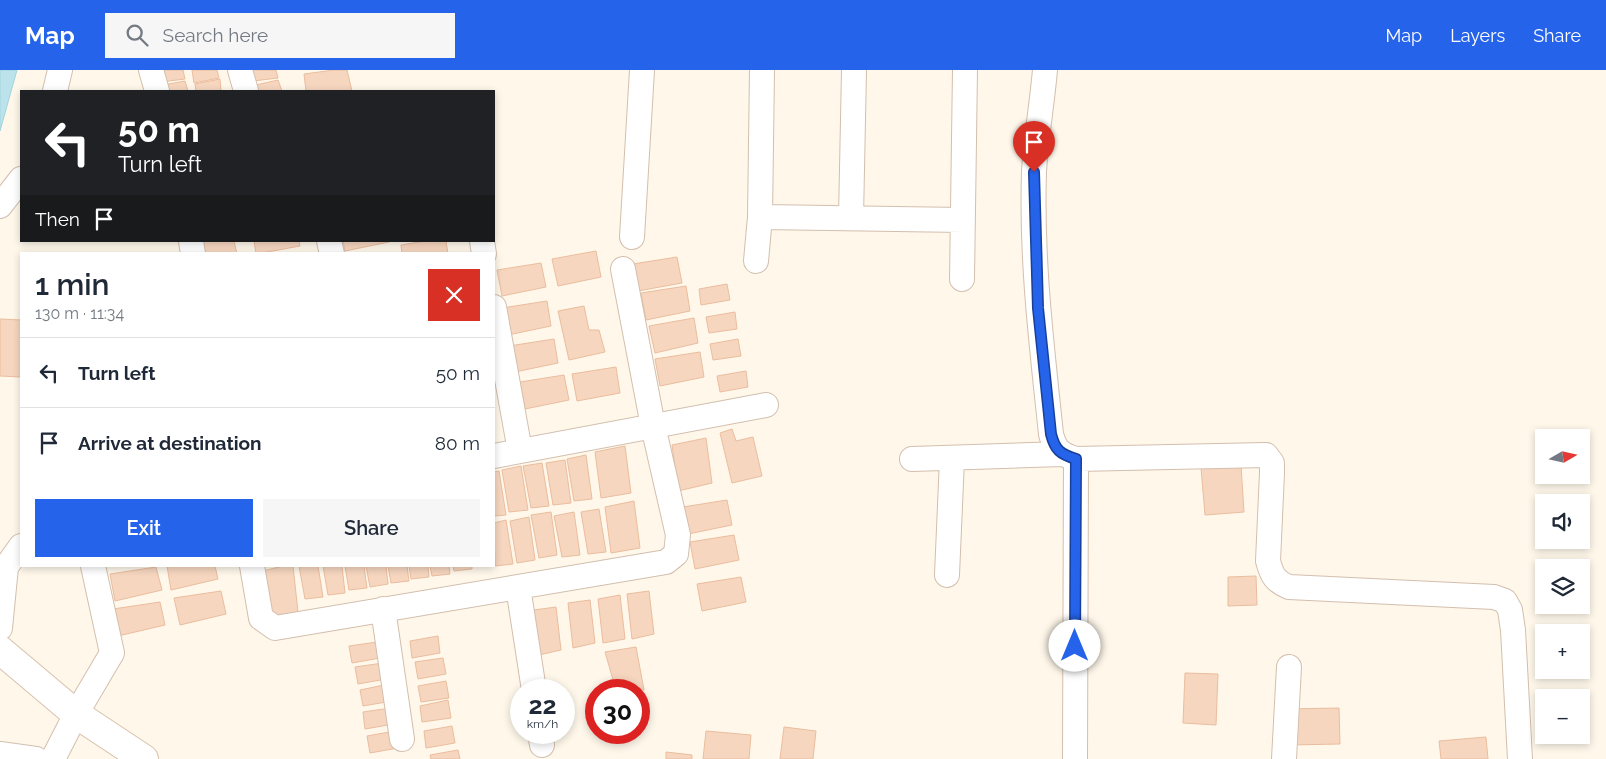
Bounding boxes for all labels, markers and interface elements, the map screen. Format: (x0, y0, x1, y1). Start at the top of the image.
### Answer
search box (105, 13, 455, 58)
text: Map (25, 21, 75, 50)
icon: search (123, 21, 151, 49)
text: Search here (163, 24, 268, 46)
text: Map (1386, 25, 1422, 46)
text: Layers (1450, 25, 1505, 46)
text: Share (1533, 25, 1581, 46)
text: 50 m (118, 109, 200, 150)
icon: left (35, 110, 100, 175)
pin (1013, 121, 1055, 172)
icon: arrive (1020, 128, 1048, 156)
text: Turn left (118, 151, 202, 177)
icon: arrive (90, 205, 118, 233)
text: Then (35, 208, 80, 230)
text: 1 min (35, 267, 110, 302)
button: close (428, 269, 480, 321)
text: 130 m · 11:34 (35, 304, 124, 323)
icon: left (35, 359, 63, 387)
text: Turn left (78, 362, 155, 384)
text: 50 m (436, 362, 480, 384)
icon: arrive (35, 429, 63, 457)
north arrow (1535, 429, 1590, 484)
map controls (1535, 429, 1590, 744)
text: Arrive at destination (78, 432, 262, 454)
text: 80 m (435, 432, 480, 454)
button: sound (1535, 494, 1590, 549)
button: Exit (35, 499, 253, 557)
button: Share (263, 499, 480, 557)
button: layers (1535, 559, 1590, 614)
position arrow (1048, 619, 1100, 671)
button: + (1535, 624, 1590, 679)
speed limit sign: 30 (585, 679, 650, 744)
button: − (1535, 689, 1590, 744)
text: 22 (528, 690, 557, 720)
text: km/h (527, 717, 558, 731)

